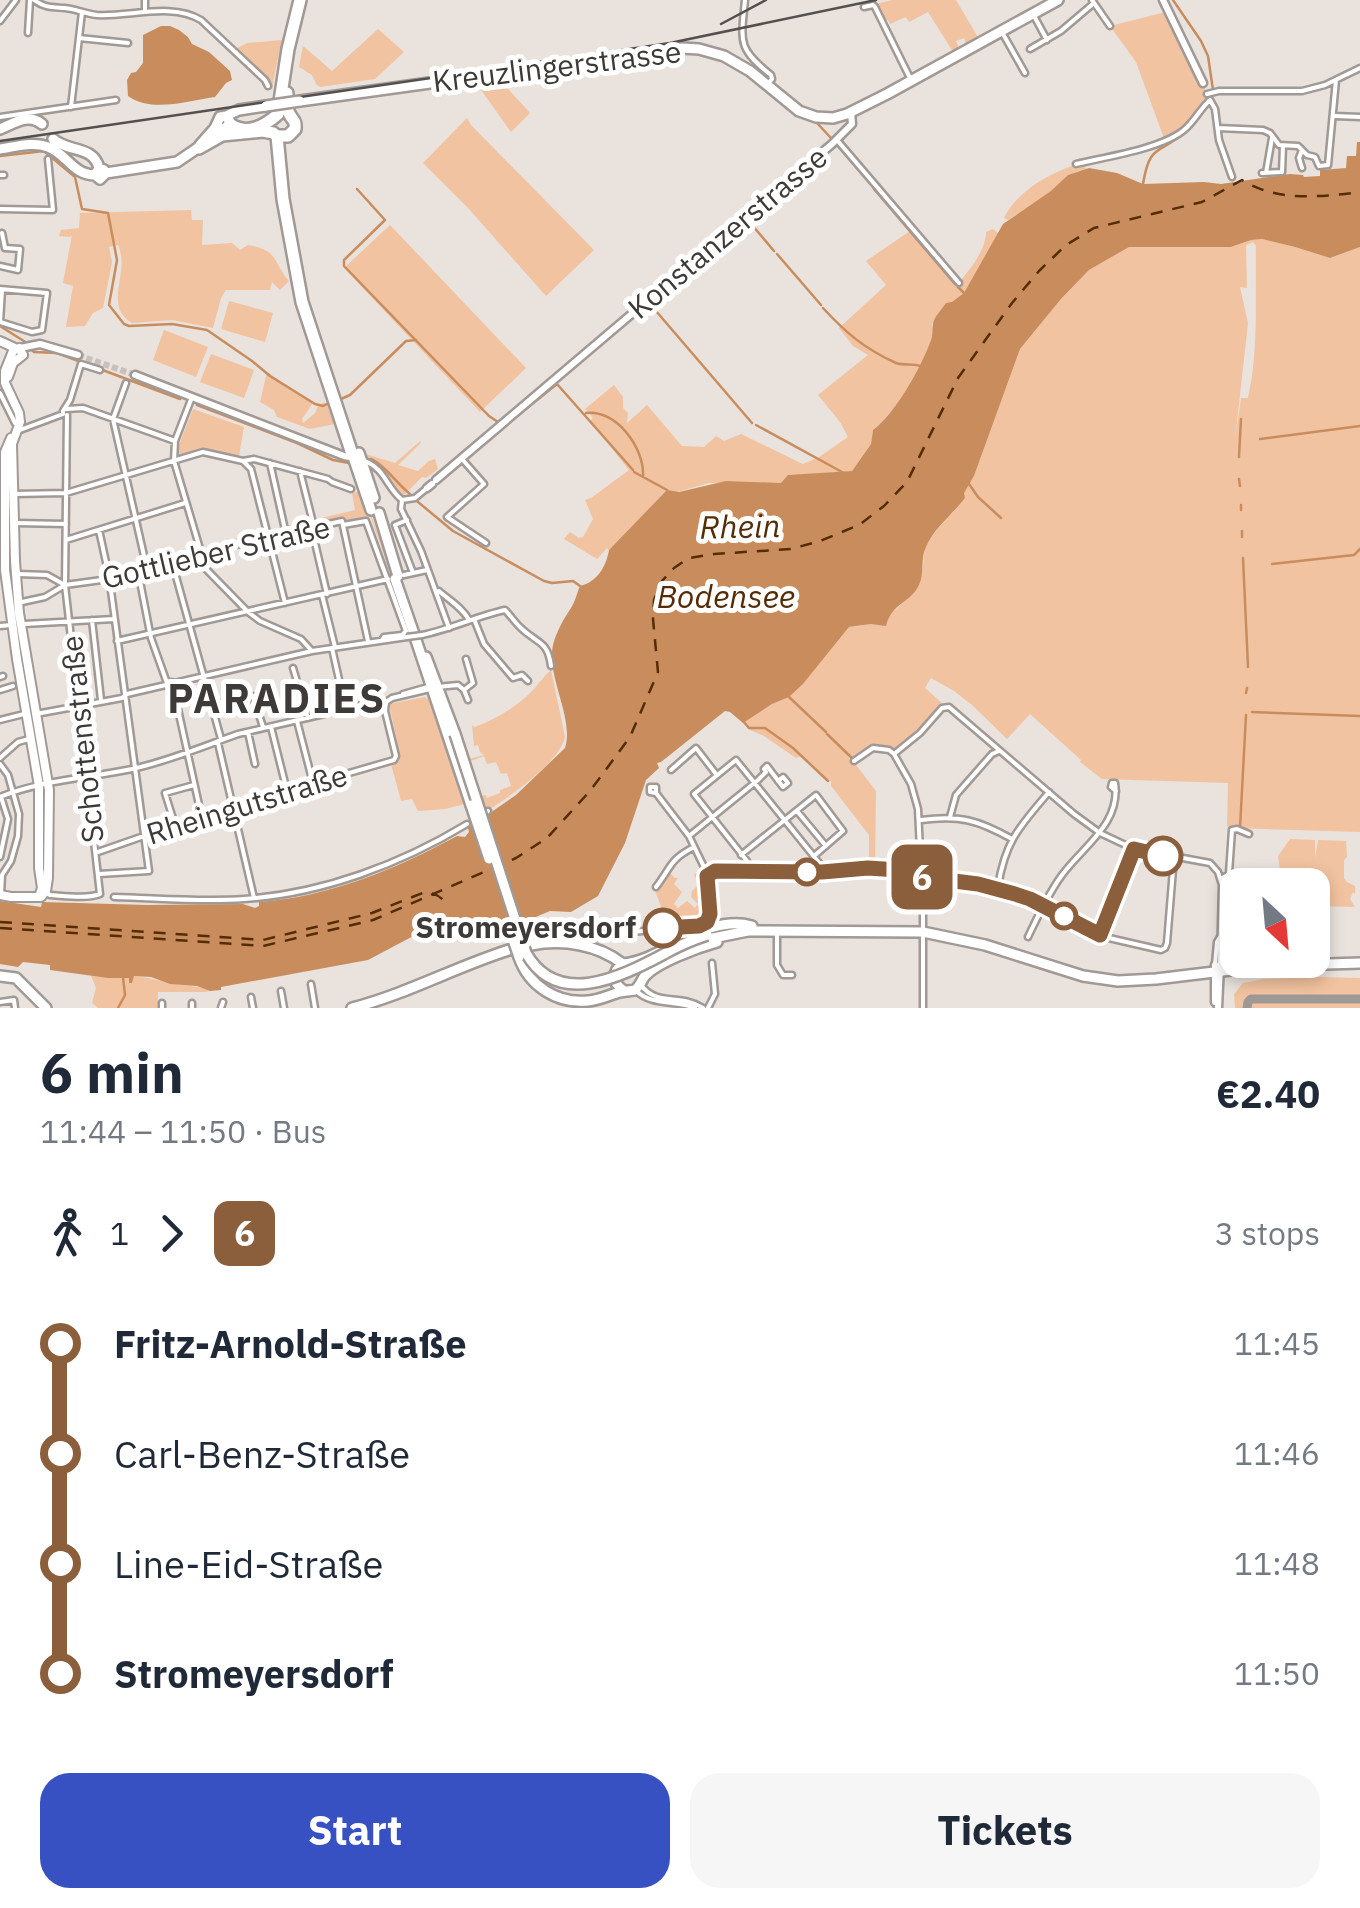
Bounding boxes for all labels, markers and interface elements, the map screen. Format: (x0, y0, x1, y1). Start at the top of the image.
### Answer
street label: Kreuzlingerstrasse (430, 31, 683, 100)
street label: Konstanzerstrasse (619, 137, 835, 327)
water label: Rhein (699, 504, 781, 548)
street label: Gottlieber Straße (98, 506, 334, 597)
water label: Bodensee (657, 575, 795, 617)
street label: Schottenstraße (51, 634, 112, 845)
district label: PARADIES (167, 672, 387, 724)
street label: Rheingutstraße (141, 755, 352, 853)
unlabelled marker (1144, 837, 1182, 875)
line badge: 6 (890, 844, 954, 910)
text: 6 (911, 854, 933, 900)
unlabelled marker (794, 859, 820, 885)
north arrow (1220, 868, 1330, 978)
map controls (1220, 868, 1330, 978)
unlabelled marker (1051, 903, 1077, 929)
place label: Stromeyersdorf (415, 907, 636, 946)
marker: Stromeyersdorf (644, 909, 682, 947)
text: 6 min (40, 1037, 184, 1108)
text: €2.40 (1216, 1069, 1320, 1118)
text: 11:44 – 11:50 · Bus (40, 1110, 326, 1152)
icon: walk (40, 1206, 95, 1261)
icon: forward (144, 1206, 199, 1261)
text: 6 (234, 1210, 255, 1256)
text: 1 (110, 1212, 129, 1254)
text: 3 stops (1215, 1212, 1320, 1254)
text: Fritz-Arnold-Straße (114, 1319, 467, 1368)
text: 11:45 (1234, 1322, 1320, 1364)
text: Carl-Benz-Straße (114, 1429, 410, 1478)
text: 11:46 (1234, 1432, 1320, 1474)
text: Line-Eid-Straße (114, 1539, 383, 1588)
text: 11:48 (1234, 1542, 1320, 1584)
text: Stromeyersdorf (114, 1649, 394, 1698)
text: 11:50 (1234, 1652, 1320, 1694)
button: Start (40, 1773, 670, 1888)
button: Tickets (690, 1773, 1320, 1888)

